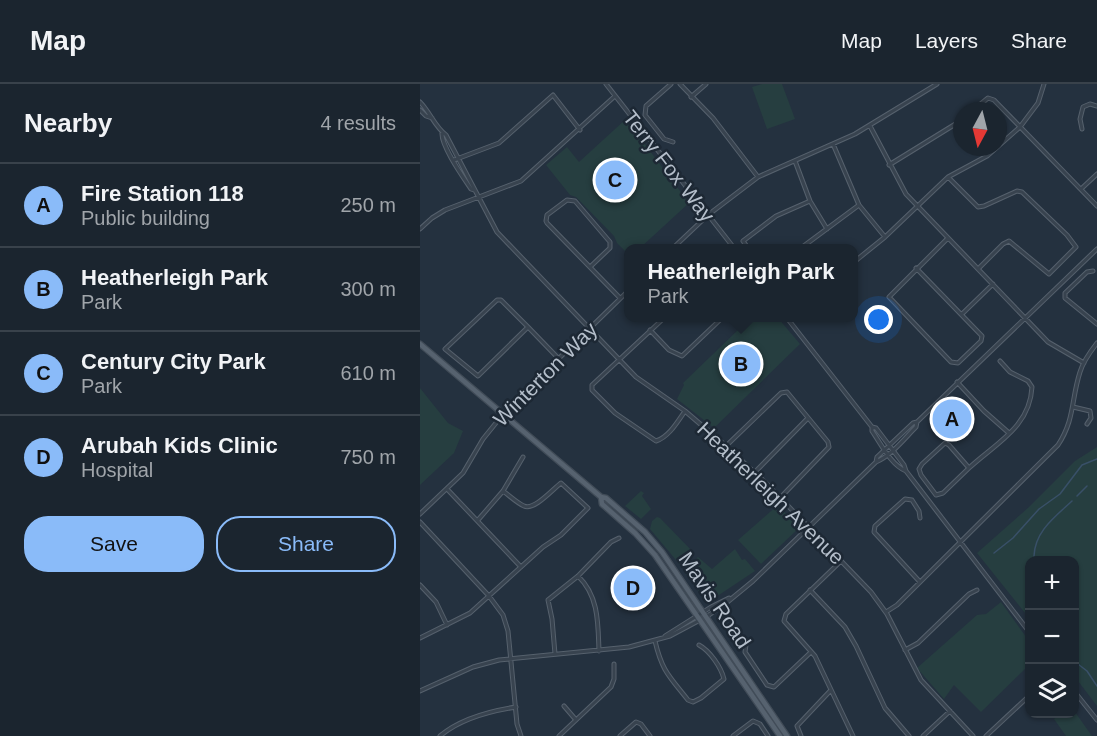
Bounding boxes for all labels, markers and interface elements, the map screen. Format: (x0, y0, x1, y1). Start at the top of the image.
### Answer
text: Map (30, 25, 86, 56)
text: Map (841, 29, 882, 52)
text: Layers (915, 29, 978, 52)
text: Share (1011, 29, 1067, 52)
north arrow (953, 102, 1007, 156)
street label: Terry Fox Way (619, 106, 720, 226)
text: Nearby (24, 108, 112, 138)
text: 4 results (320, 112, 396, 134)
pin: C (596, 158, 634, 202)
text: Fire Station 118 (81, 181, 244, 206)
text: A (36, 194, 51, 216)
text: 250 m (340, 194, 396, 216)
text: Public building (81, 207, 210, 229)
popup (624, 244, 858, 322)
text: Heatherleigh Park (647, 259, 835, 284)
text: Heatherleigh Park (81, 265, 268, 290)
text: B (36, 278, 51, 300)
text: 300 m (340, 278, 396, 300)
text: Park (647, 285, 689, 307)
text: Park (81, 291, 122, 313)
your location (864, 305, 893, 334)
street label: Winterton Way (488, 317, 602, 431)
pin: B (722, 342, 760, 386)
text: Century City Park (81, 349, 266, 374)
text: C (36, 362, 51, 384)
text: 610 m (340, 362, 396, 384)
text: Park (81, 375, 122, 397)
pin: A (932, 396, 972, 442)
street label: Heatherleigh Avenue (693, 417, 849, 569)
text: Arubah Kids Clinic (81, 433, 278, 458)
text: D (36, 446, 51, 468)
text: 750 m (340, 446, 396, 468)
text: Hospital (81, 459, 153, 481)
button: Save (24, 516, 204, 572)
button: Share (216, 516, 396, 572)
street label: Mavis Road (674, 548, 756, 652)
map controls (1025, 556, 1079, 718)
button: + (1025, 556, 1079, 610)
pin: D (614, 566, 652, 610)
button: − (1025, 610, 1079, 664)
button: layers (1025, 664, 1079, 718)

